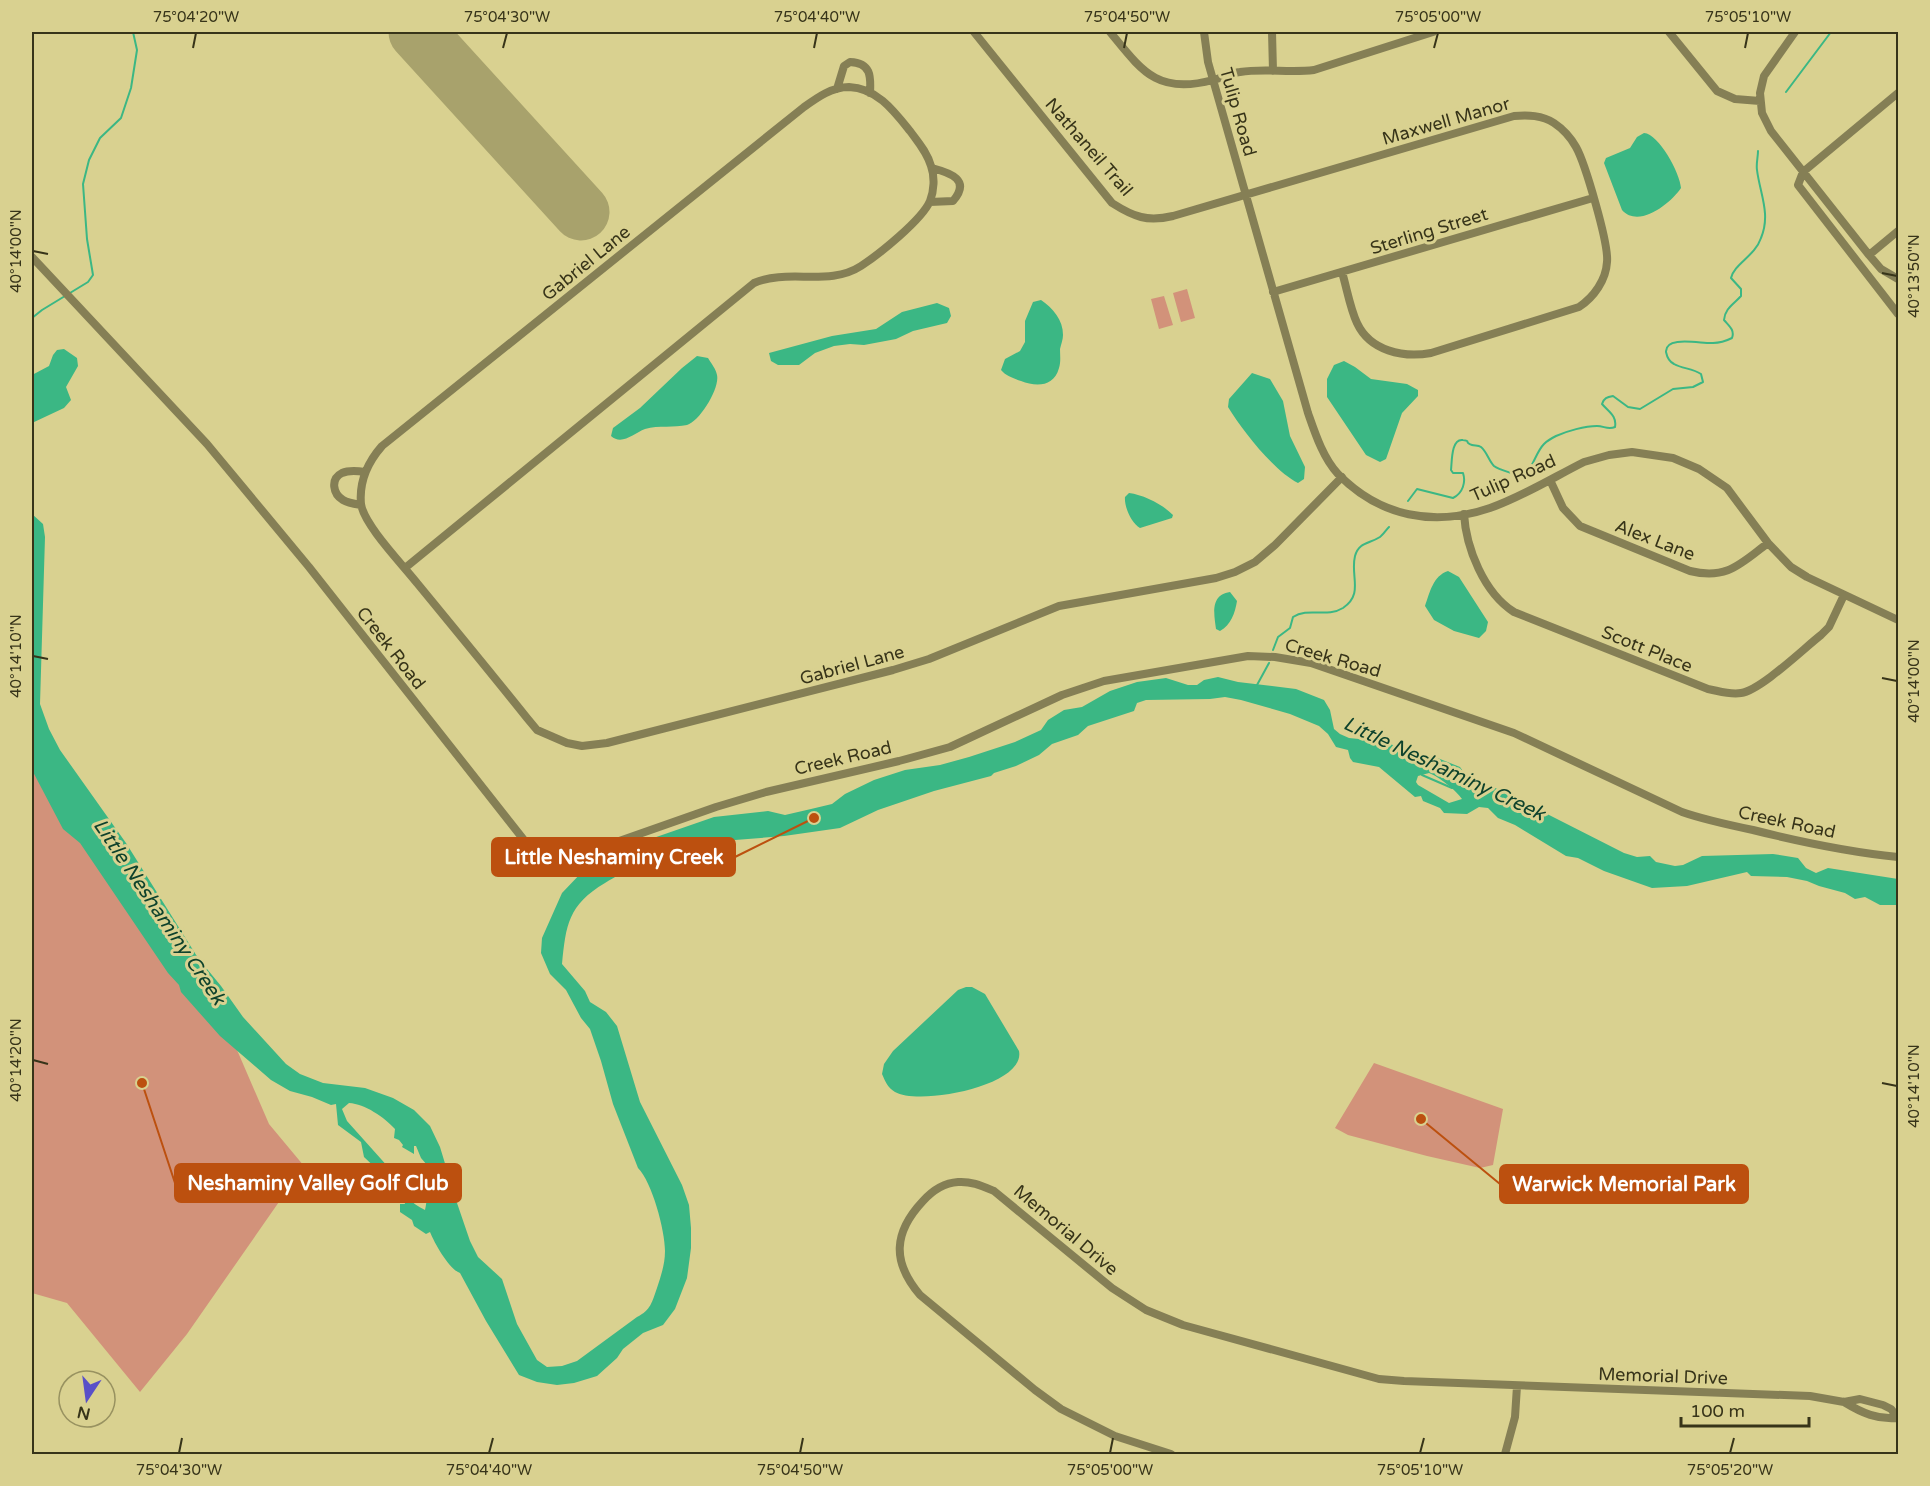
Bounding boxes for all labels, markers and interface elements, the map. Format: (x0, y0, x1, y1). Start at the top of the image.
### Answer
text: 75°04'20"W (153, 8, 239, 26)
text: 75°04'30"W (464, 8, 550, 26)
text: 75°04'40"W (774, 8, 860, 26)
text: 75°04'50"W (1084, 8, 1170, 26)
text: 75°05'00"W (1395, 8, 1481, 26)
text: 75°05'10"W (1705, 8, 1791, 26)
street label: Tulip Road (1215, 65, 1261, 159)
street label: Maxwell Manor (1380, 92, 1512, 150)
street label: Nathaneil Trail (1040, 93, 1138, 201)
street label: Sterling Street (1367, 203, 1491, 259)
text: 40°14'00"N (7, 209, 25, 293)
street label: Gabriel Lane (537, 221, 635, 305)
text: 40°13'50"N (1905, 234, 1923, 318)
street label: Tulip Road (1467, 449, 1559, 507)
street label: Alex Lane (1612, 515, 1698, 565)
street label: Creek Road (352, 602, 430, 694)
text: 40°14'10"N (7, 614, 25, 698)
street label: Scott Place (1598, 621, 1696, 677)
street label: Creek Road (1282, 634, 1384, 682)
text: 40°14'00"N (1905, 639, 1923, 723)
street label: Gabriel Lane (797, 640, 907, 690)
water label: Little Neshaminy Creek (1340, 712, 1550, 827)
street label: Creek Road (792, 736, 894, 780)
street label: Creek Road (1736, 801, 1838, 843)
water label: Little Neshaminy Creek (88, 814, 231, 1011)
callout: Little Neshaminy Creek (492, 838, 735, 876)
text: Little Neshaminy Creek (504, 846, 724, 870)
text: 40°14'20"N (7, 1018, 25, 1102)
text: 40°14'10"N (1905, 1044, 1923, 1128)
callout: Neshaminy Valley Golf Club (175, 1164, 461, 1202)
callout: Warwick Memorial Park (1500, 1165, 1748, 1203)
text: Neshaminy Valley Golf Club (187, 1172, 449, 1196)
text: Warwick Memorial Park (1512, 1173, 1736, 1197)
street label: Memorial Drive (1009, 1180, 1123, 1280)
street label: Memorial Drive (1598, 1363, 1728, 1389)
north arrow (57, 1369, 117, 1429)
scale bar (1681, 1390, 1808, 1428)
text: 100 m (1690, 1400, 1745, 1422)
text: N (75, 1401, 92, 1424)
text: 75°04'30"W (136, 1461, 222, 1479)
text: 75°04'40"W (446, 1461, 532, 1479)
text: 75°04'50"W (757, 1461, 843, 1479)
text: 75°05'00"W (1067, 1461, 1153, 1479)
text: 75°05'10"W (1377, 1461, 1463, 1479)
text: 75°05'20"W (1687, 1461, 1773, 1479)

